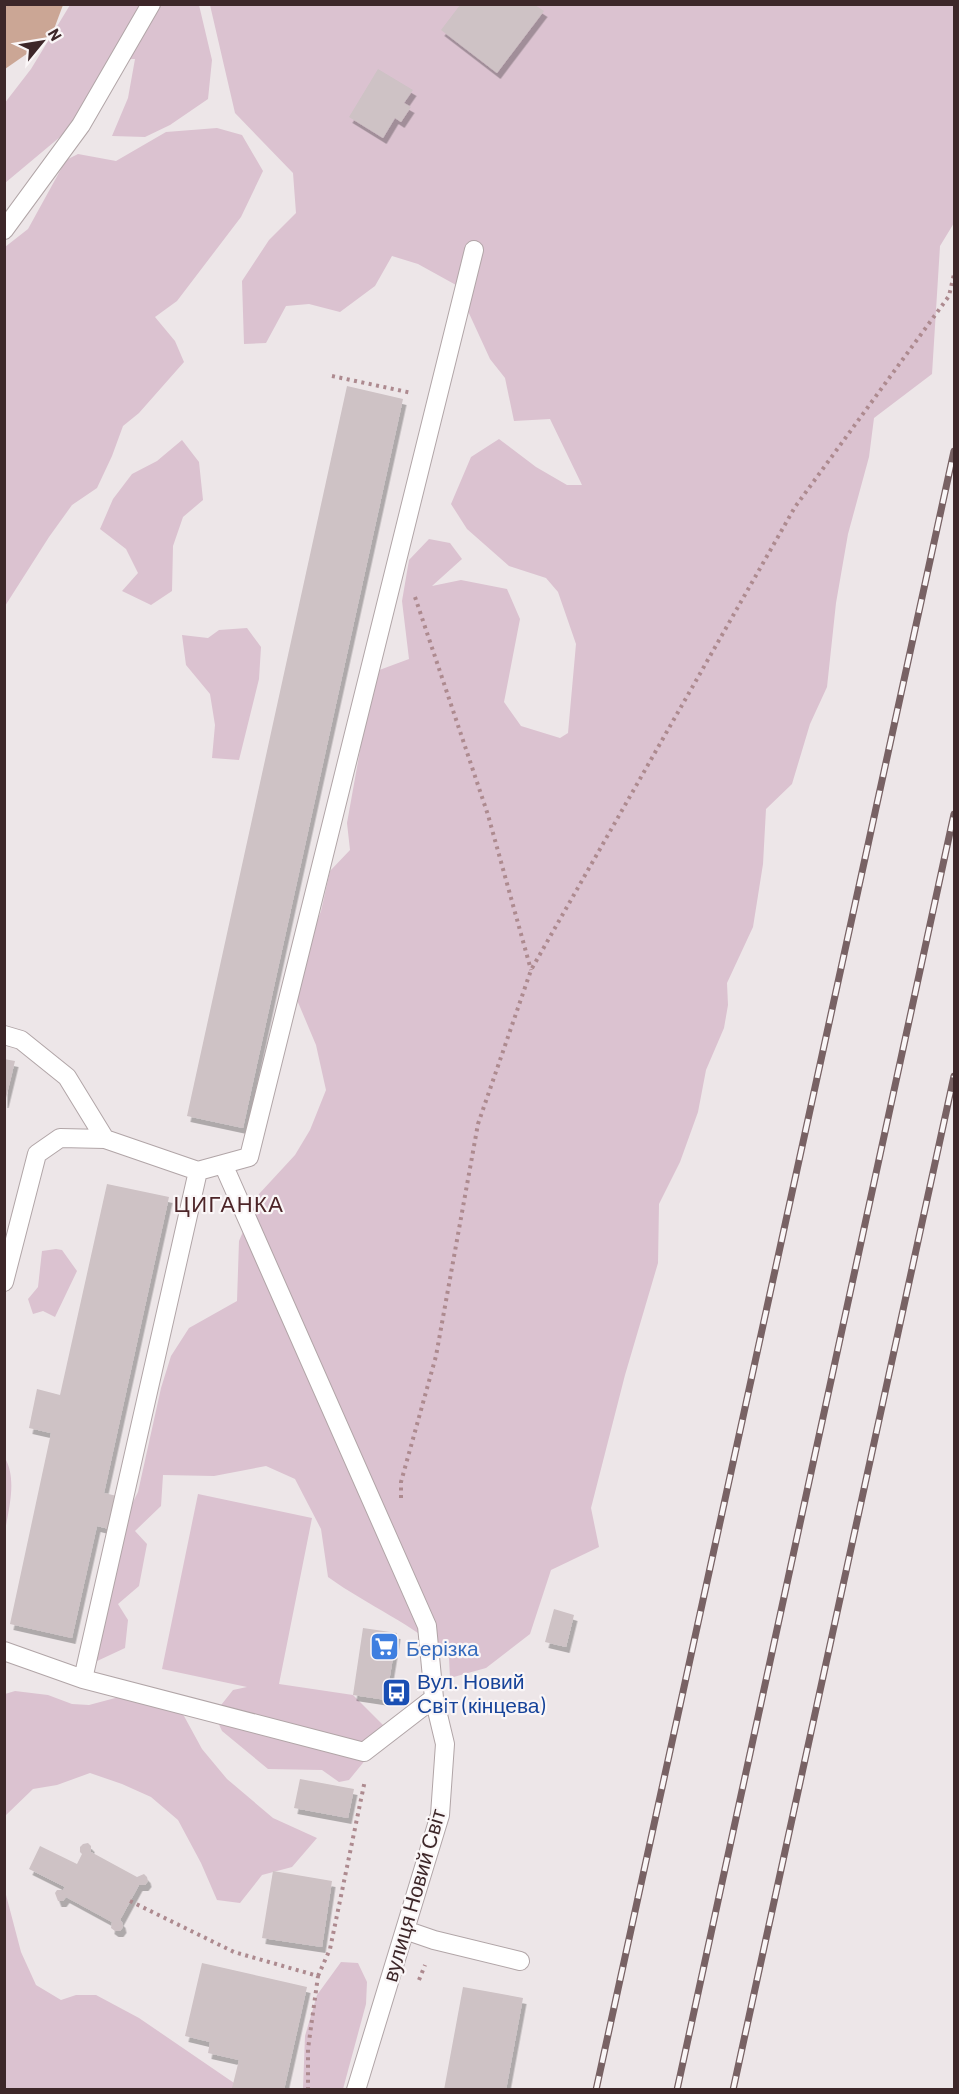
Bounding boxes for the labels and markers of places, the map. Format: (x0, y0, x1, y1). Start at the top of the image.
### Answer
supermarket icon: Берізка (369, 1631, 401, 1663)
place label: Берізка (406, 1635, 479, 1660)
place label: Вул. Новий Свiт (кінцева) (417, 1668, 545, 1717)
bus stop icon: Вул. Новий Свiт (кінцева) (380, 1676, 412, 1708)

